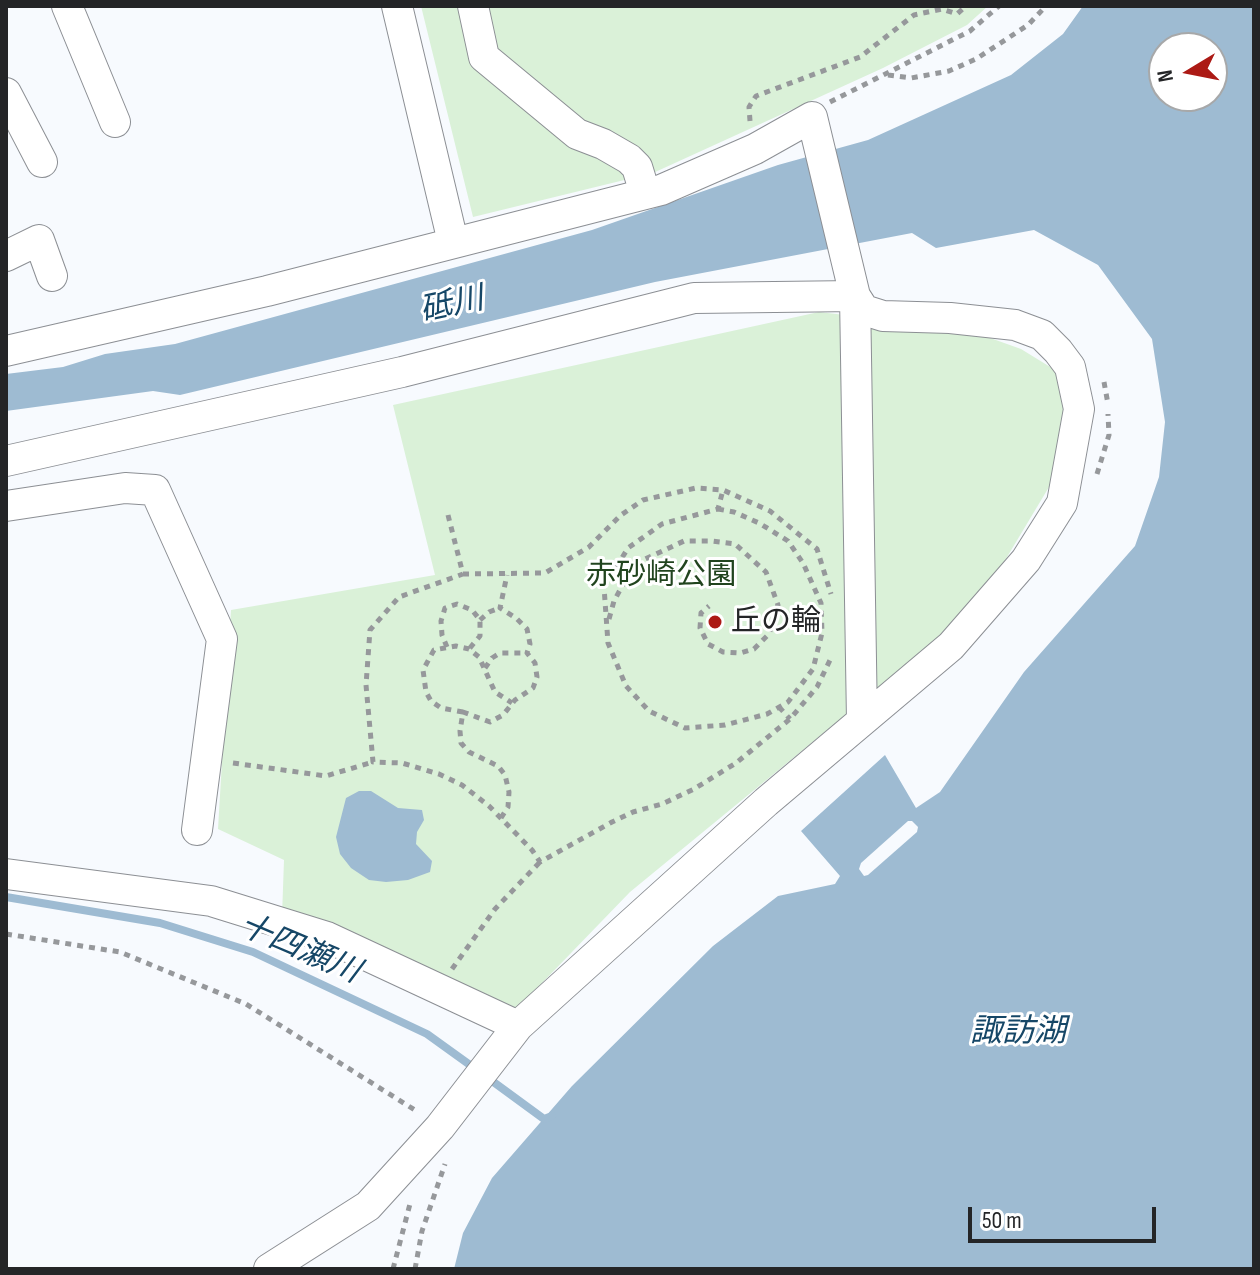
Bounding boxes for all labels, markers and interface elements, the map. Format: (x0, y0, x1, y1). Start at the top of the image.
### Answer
north arrow (1148, 32, 1228, 112)
text: N (1152, 68, 1180, 84)
water label: 砥川 (417, 281, 487, 331)
park label: 赤砂崎公園 (586, 558, 736, 594)
place label: 丘の輪 (731, 604, 821, 640)
marker: 丘の輪 (706, 613, 724, 631)
water label: 十四瀬川 (233, 907, 365, 993)
water label: 諏訪湖 (970, 1014, 1066, 1052)
scale bar (972, 1191, 1160, 1241)
text: 50 m (982, 1206, 1022, 1235)

